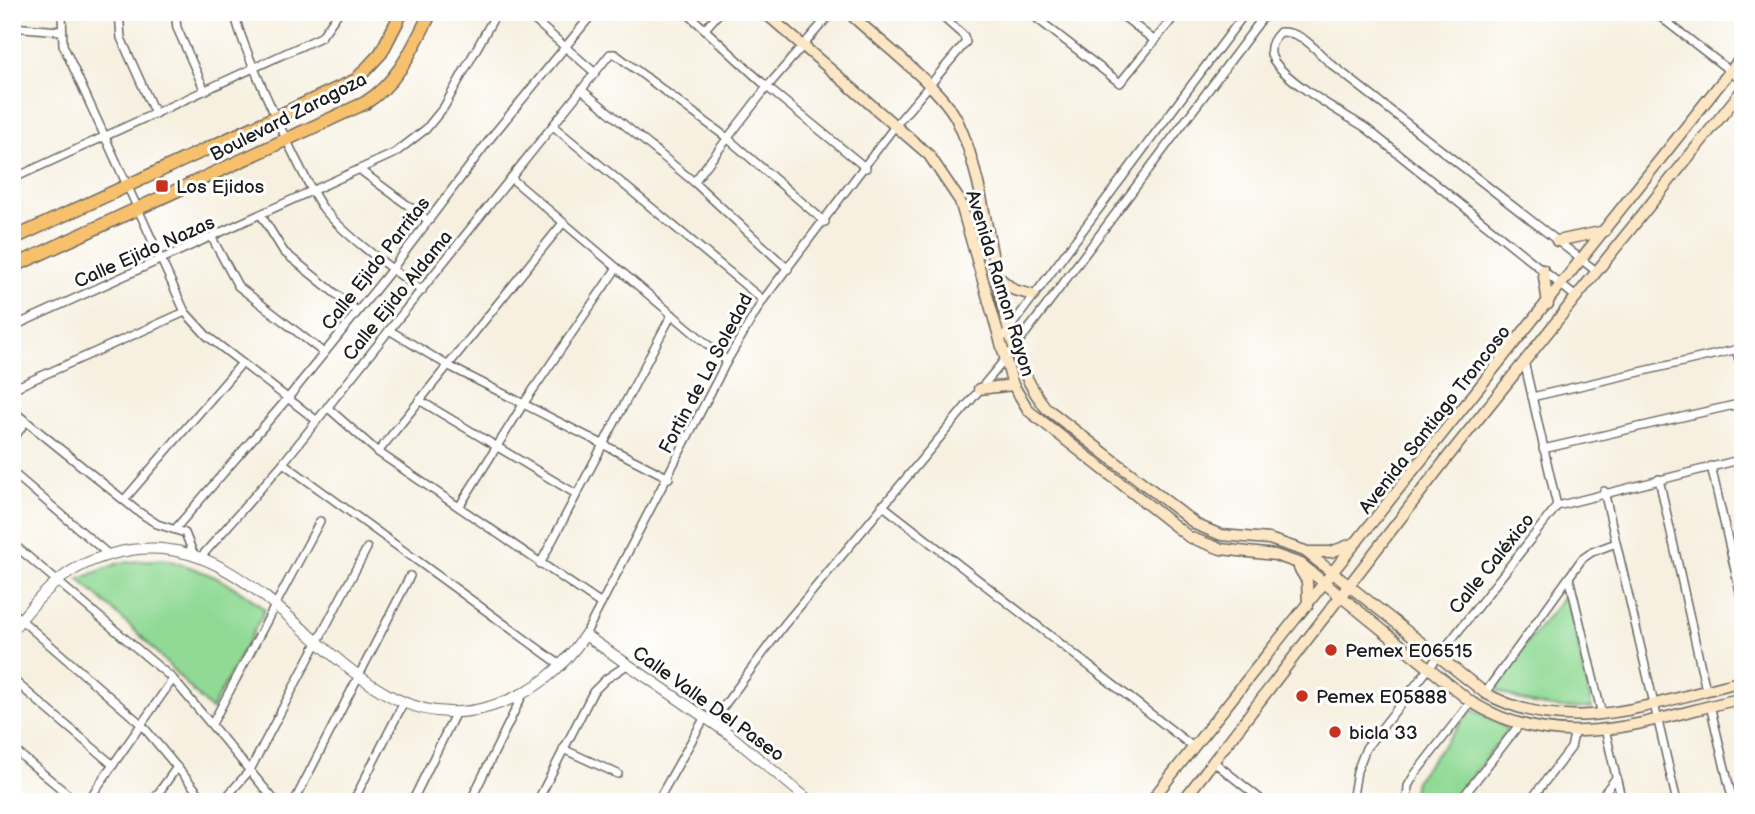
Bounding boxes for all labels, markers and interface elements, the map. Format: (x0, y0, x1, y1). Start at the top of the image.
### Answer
street label: Boulevard Zaragoza (207, 68, 371, 167)
place label: Los Ejidos (176, 176, 264, 199)
marker: Los Ejidos (154, 178, 170, 194)
street label: Avenida Ramon Rayon (960, 187, 1039, 379)
street label: Calle Ejido Parritas (317, 193, 435, 335)
street label: Calle Ejido Nazas (71, 211, 218, 294)
street label: Calle Ejido Aldama (339, 226, 458, 366)
street label: Fortin de La Soledad (654, 290, 758, 458)
street label: Avenida Santiago Troncoso (1354, 321, 1516, 519)
street label: Calle Caléxico (1445, 509, 1540, 619)
place label: Pemex E06515 (1345, 640, 1473, 663)
street label: Calle Valle Del Paseo (628, 641, 788, 767)
marker: Pemex E06515 (1323, 642, 1339, 658)
place label: Pemex E05888 (1316, 686, 1447, 709)
marker: Pemex E05888 (1294, 688, 1310, 704)
place label: bicla 33 (1349, 722, 1418, 745)
marker: bicla 33 (1327, 724, 1343, 740)

